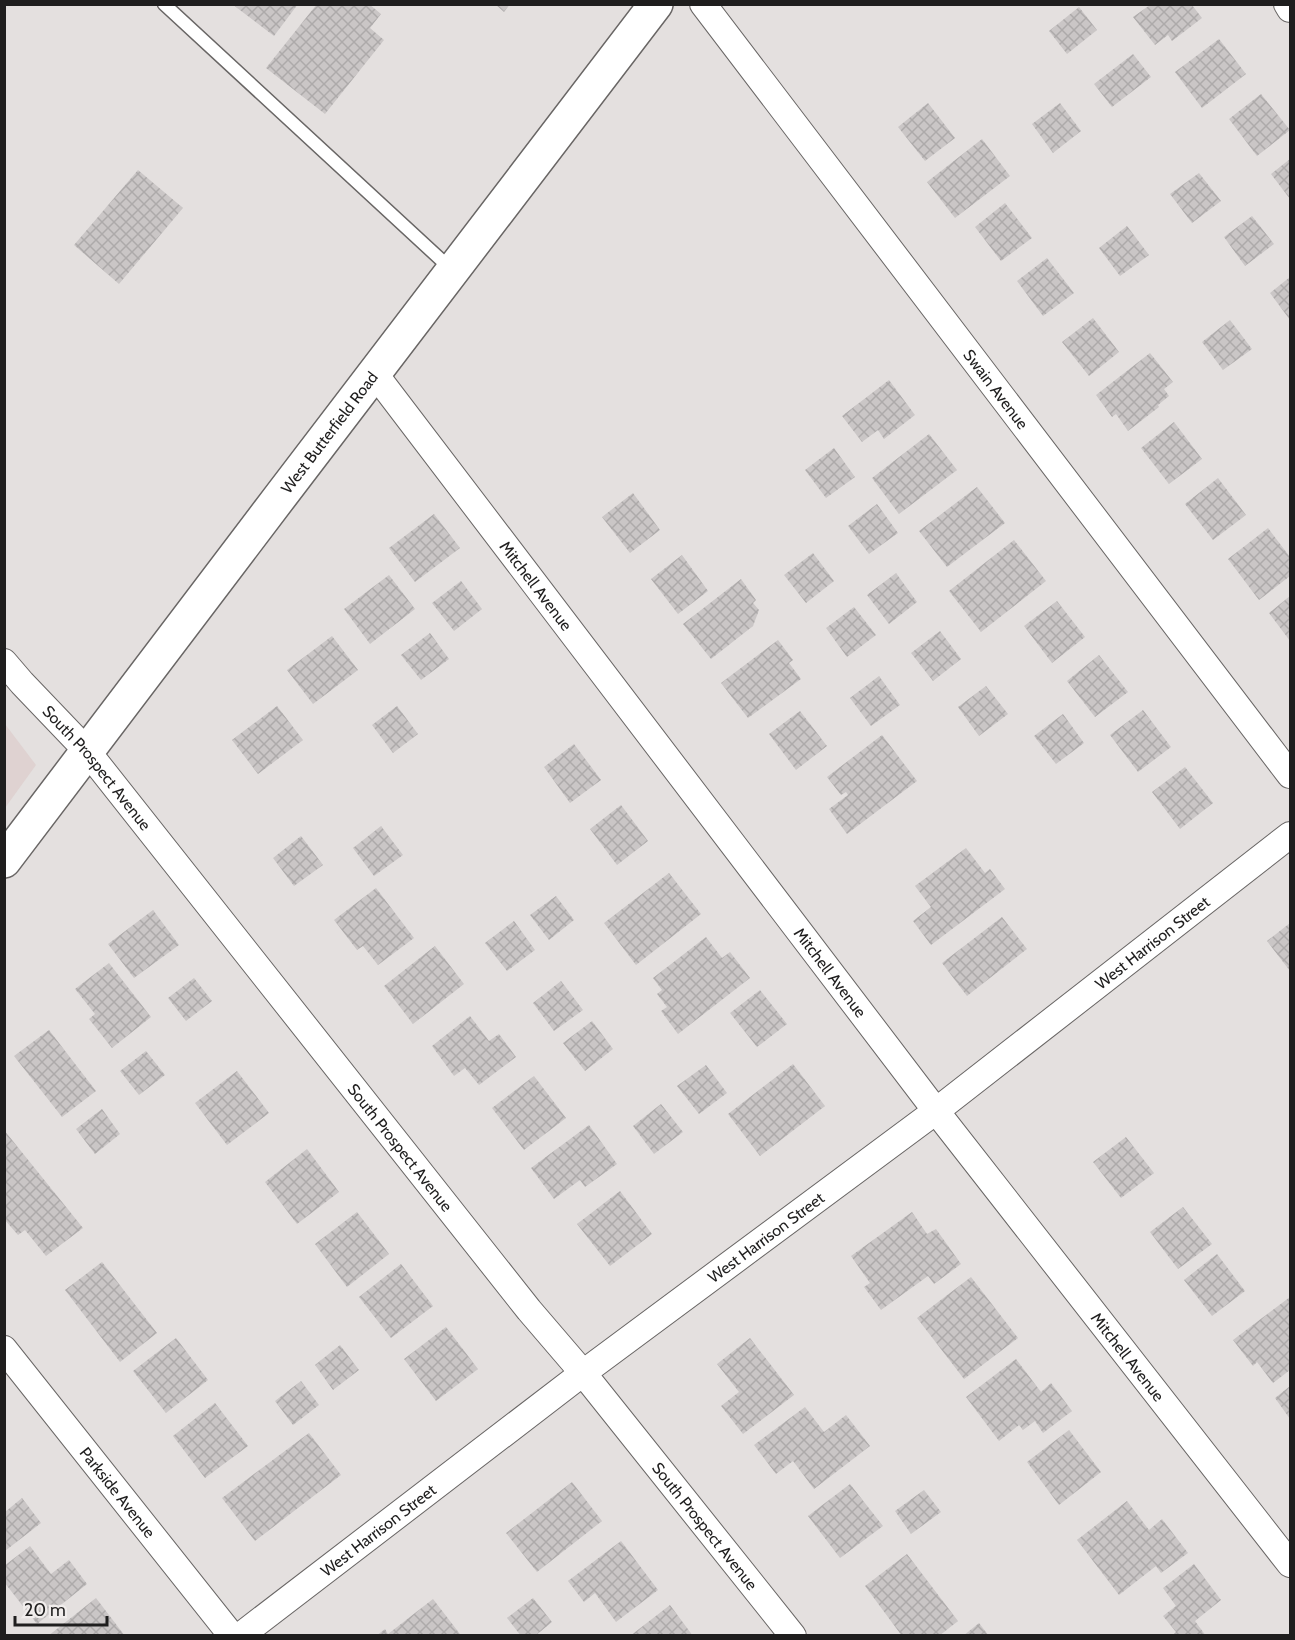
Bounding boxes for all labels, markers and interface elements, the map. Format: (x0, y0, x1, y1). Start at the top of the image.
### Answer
street label: Swain Avenue (960, 345, 1033, 433)
street label: West Butterfield Road (277, 368, 382, 497)
street label: Mitchell Avenue (496, 537, 576, 634)
street label: South Prospect Avenue (39, 701, 155, 834)
street label: West Harrison Street (1091, 892, 1214, 993)
street label: Mitchell Avenue (790, 924, 871, 1021)
street label: South Prospect Avenue (344, 1080, 457, 1215)
street label: West Harrison Street (704, 1188, 828, 1287)
street label: Mitchell Avenue (1087, 1308, 1169, 1405)
street label: Parkside Avenue (76, 1443, 160, 1541)
street label: South Prospect Avenue (648, 1458, 762, 1593)
street label: West Harrison Street (317, 1480, 440, 1580)
scale bar (15, 1589, 106, 1627)
text: 20 m (24, 1599, 66, 1621)

